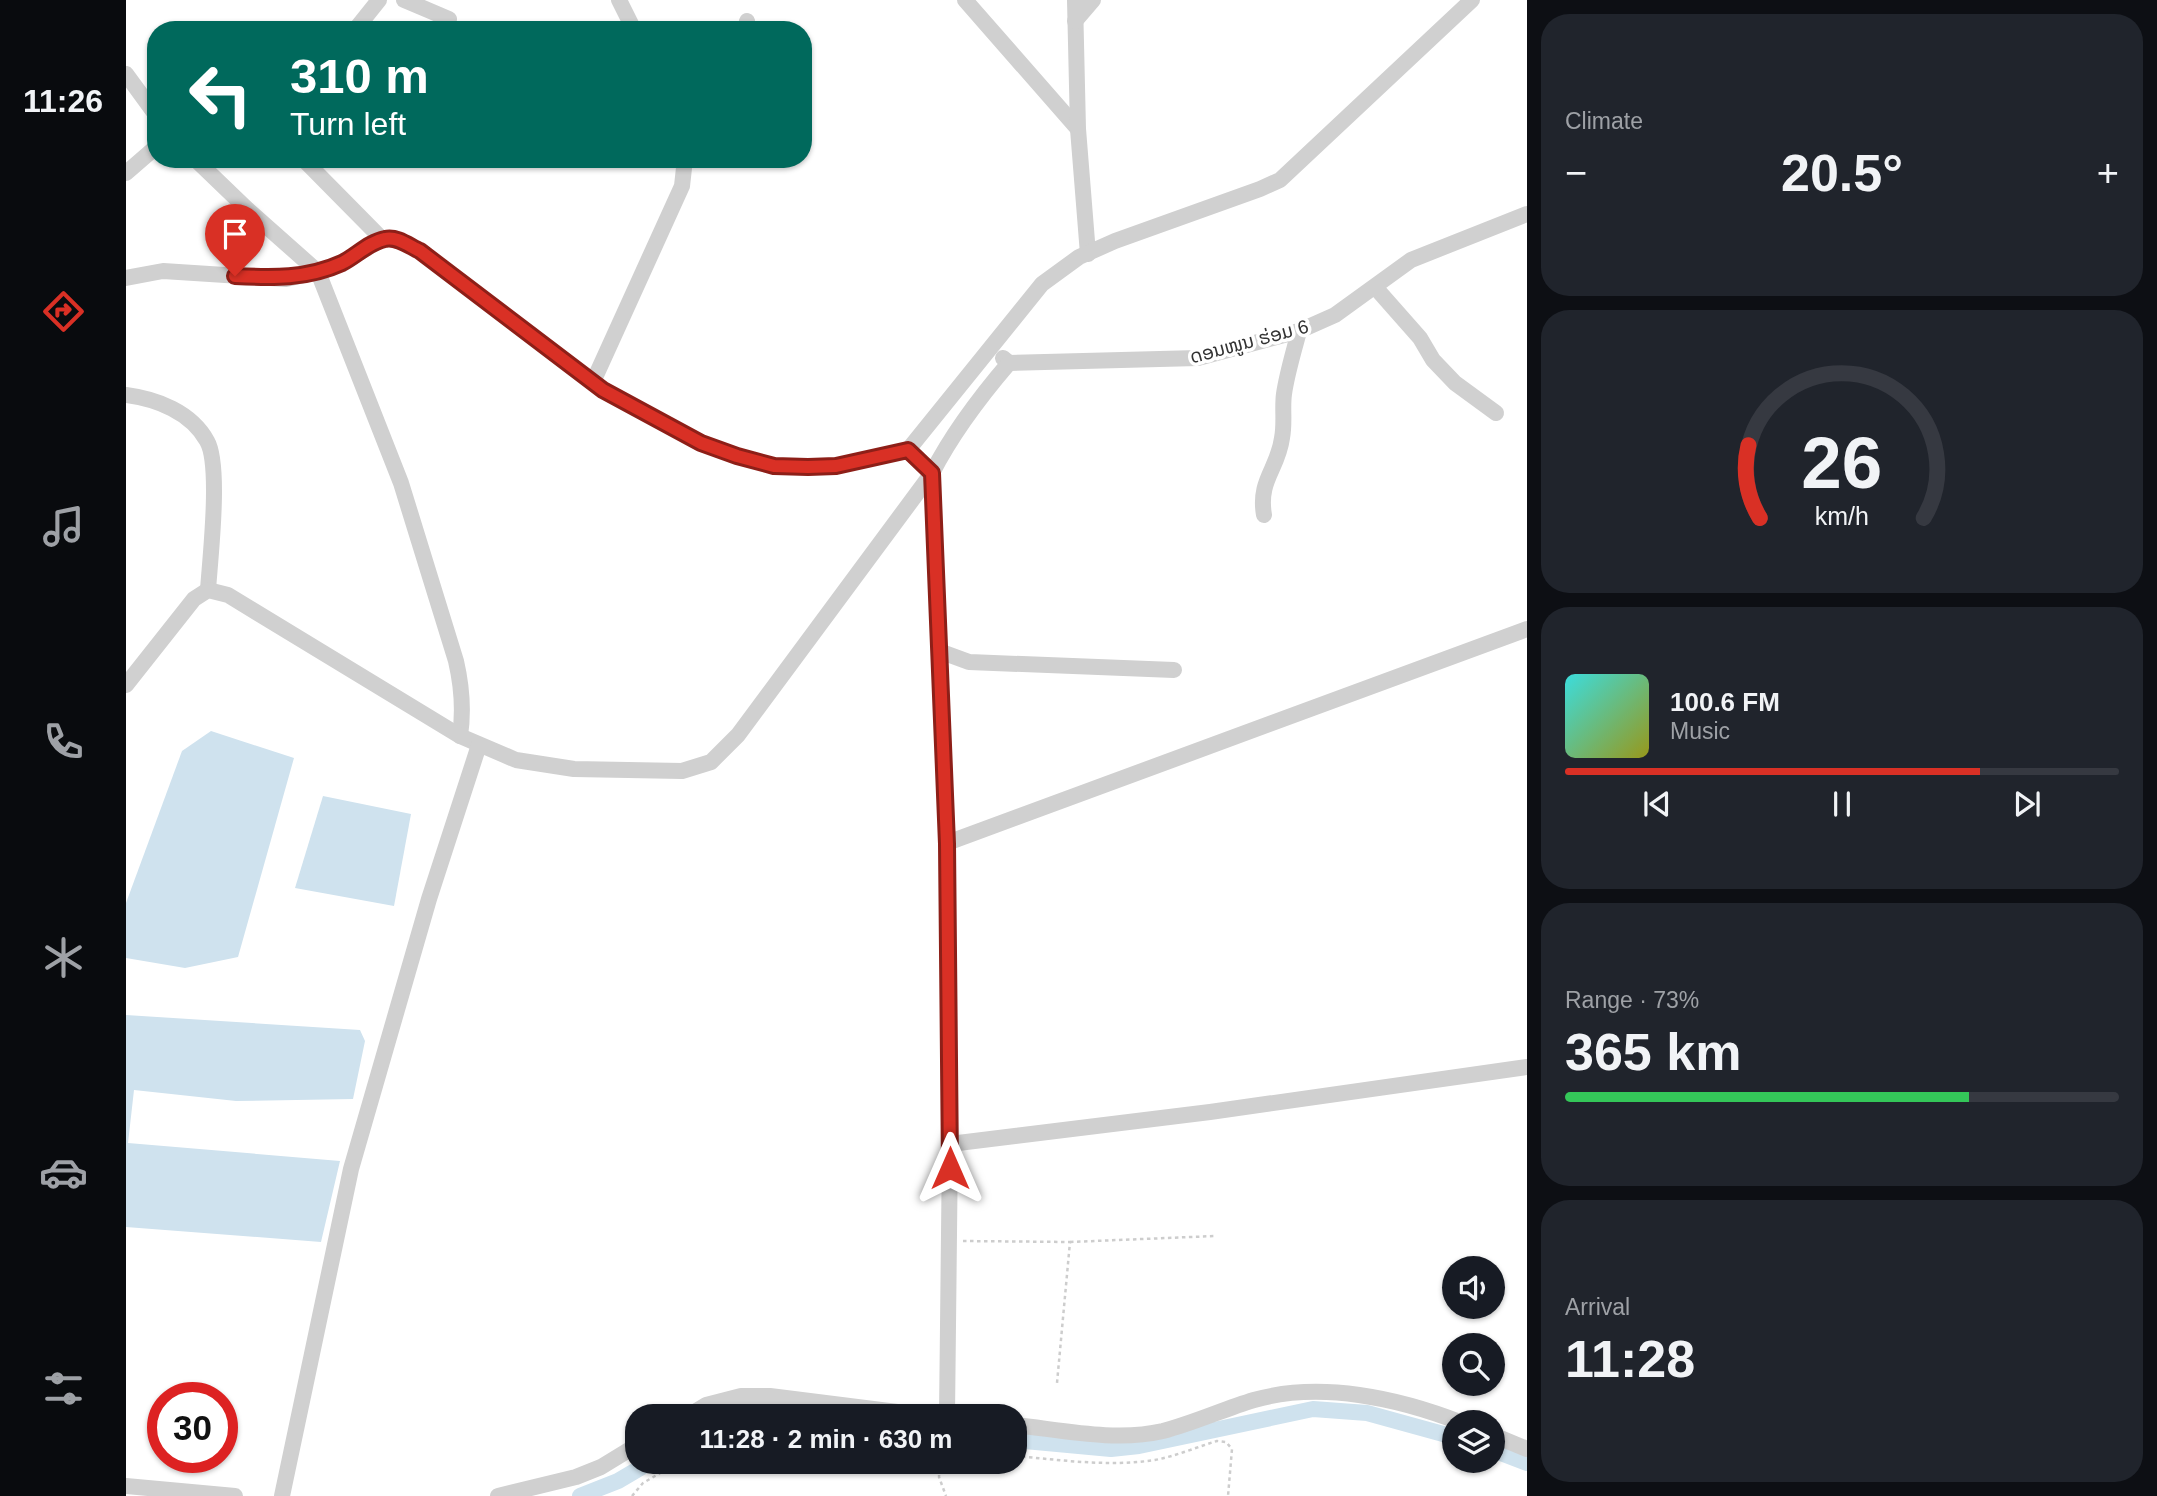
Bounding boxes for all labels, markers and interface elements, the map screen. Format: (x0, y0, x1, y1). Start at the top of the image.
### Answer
icon: left (175, 49, 266, 140)
text: 310 m (290, 49, 429, 103)
text: 11:26 (23, 83, 103, 119)
text: Turn left (290, 106, 406, 142)
text: Climate (1565, 108, 1643, 134)
text: 20.5° (1781, 144, 1903, 202)
text: − (1565, 152, 1587, 194)
text: + (2097, 152, 2119, 194)
pin (205, 204, 265, 276)
icon: arrive (216, 215, 254, 253)
icon: directions (39, 287, 88, 336)
street label: ດອນໜູນ ຮ່ອມ 6 (1188, 316, 1311, 369)
text: 26 (1802, 422, 1882, 503)
text: km/h (1815, 501, 1869, 529)
icon: music (39, 502, 88, 551)
text: 100.6 FM (1670, 687, 1780, 717)
icon: phone (39, 717, 88, 766)
text: Music (1670, 718, 1730, 744)
icon: previous (1638, 785, 1676, 823)
icon: pause (1823, 785, 1861, 823)
icon: next (2008, 785, 2046, 823)
icon: climate (39, 933, 88, 982)
text: Range · 73% (1565, 987, 1699, 1013)
text: 365 km (1565, 1023, 1741, 1081)
position arrow (913, 1131, 987, 1205)
icon: car (39, 1148, 88, 1197)
map controls (1442, 1256, 1505, 1473)
button: sound (1442, 1256, 1505, 1319)
text: Arrival (1565, 1294, 1630, 1320)
text: 11:28 (1565, 1330, 1695, 1388)
button: search (1442, 1333, 1505, 1396)
icon: filters (39, 1364, 88, 1413)
speed limit sign: 30 (147, 1382, 238, 1473)
button: layers (1442, 1410, 1505, 1473)
text: 11:28 · 2 min · 630 m (700, 1424, 952, 1454)

